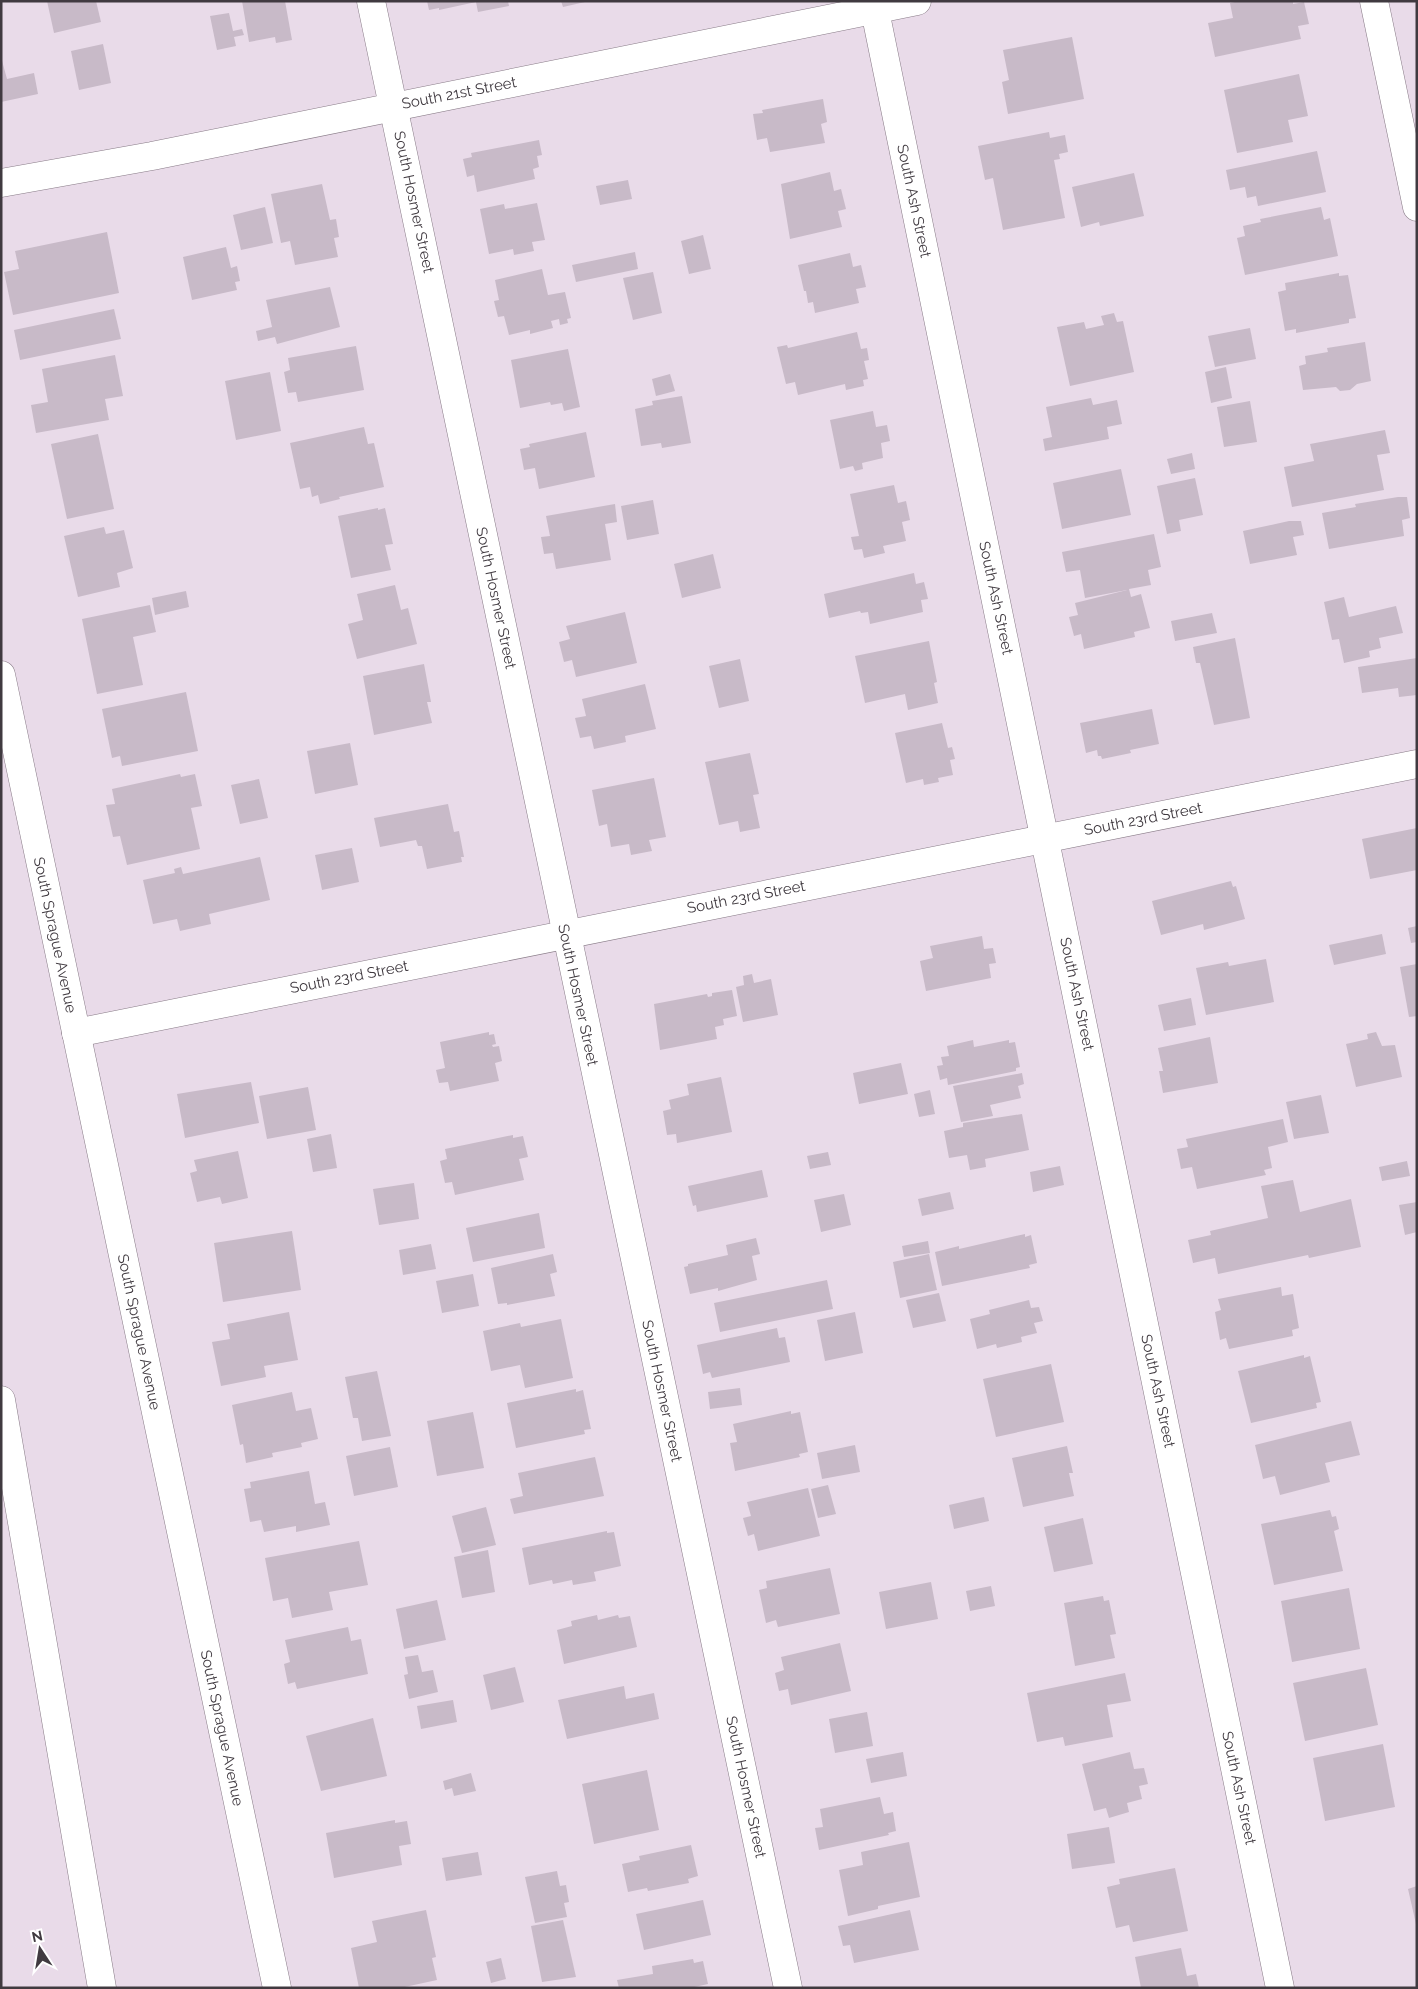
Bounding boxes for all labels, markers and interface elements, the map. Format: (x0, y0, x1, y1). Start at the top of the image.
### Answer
street label: South 21st Street (400, 73, 518, 113)
street label: South Hosmer Street (390, 129, 438, 275)
street label: South Ash Street (893, 143, 935, 259)
street label: South Hosmer Street (472, 525, 520, 671)
street label: South Ash Street (975, 540, 1017, 656)
street label: South 23rd Street (1082, 799, 1204, 839)
street label: South Sprague Avenue (30, 855, 80, 1015)
street label: South 23rd Street (685, 877, 807, 917)
street label: South Hosmer Street (554, 922, 602, 1068)
street label: South Ash Street (1056, 936, 1098, 1052)
street label: South 23rd Street (288, 957, 410, 997)
street label: South Sprague Avenue (114, 1252, 164, 1412)
street label: South Hosmer Street (638, 1318, 686, 1464)
street label: South Ash Street (1137, 1333, 1179, 1449)
street label: South Sprague Avenue (197, 1648, 247, 1808)
street label: South Hosmer Street (722, 1714, 770, 1860)
street label: South Ash Street (1218, 1730, 1260, 1846)
north arrow (15, 1924, 65, 1974)
text: N (30, 1927, 44, 1945)

